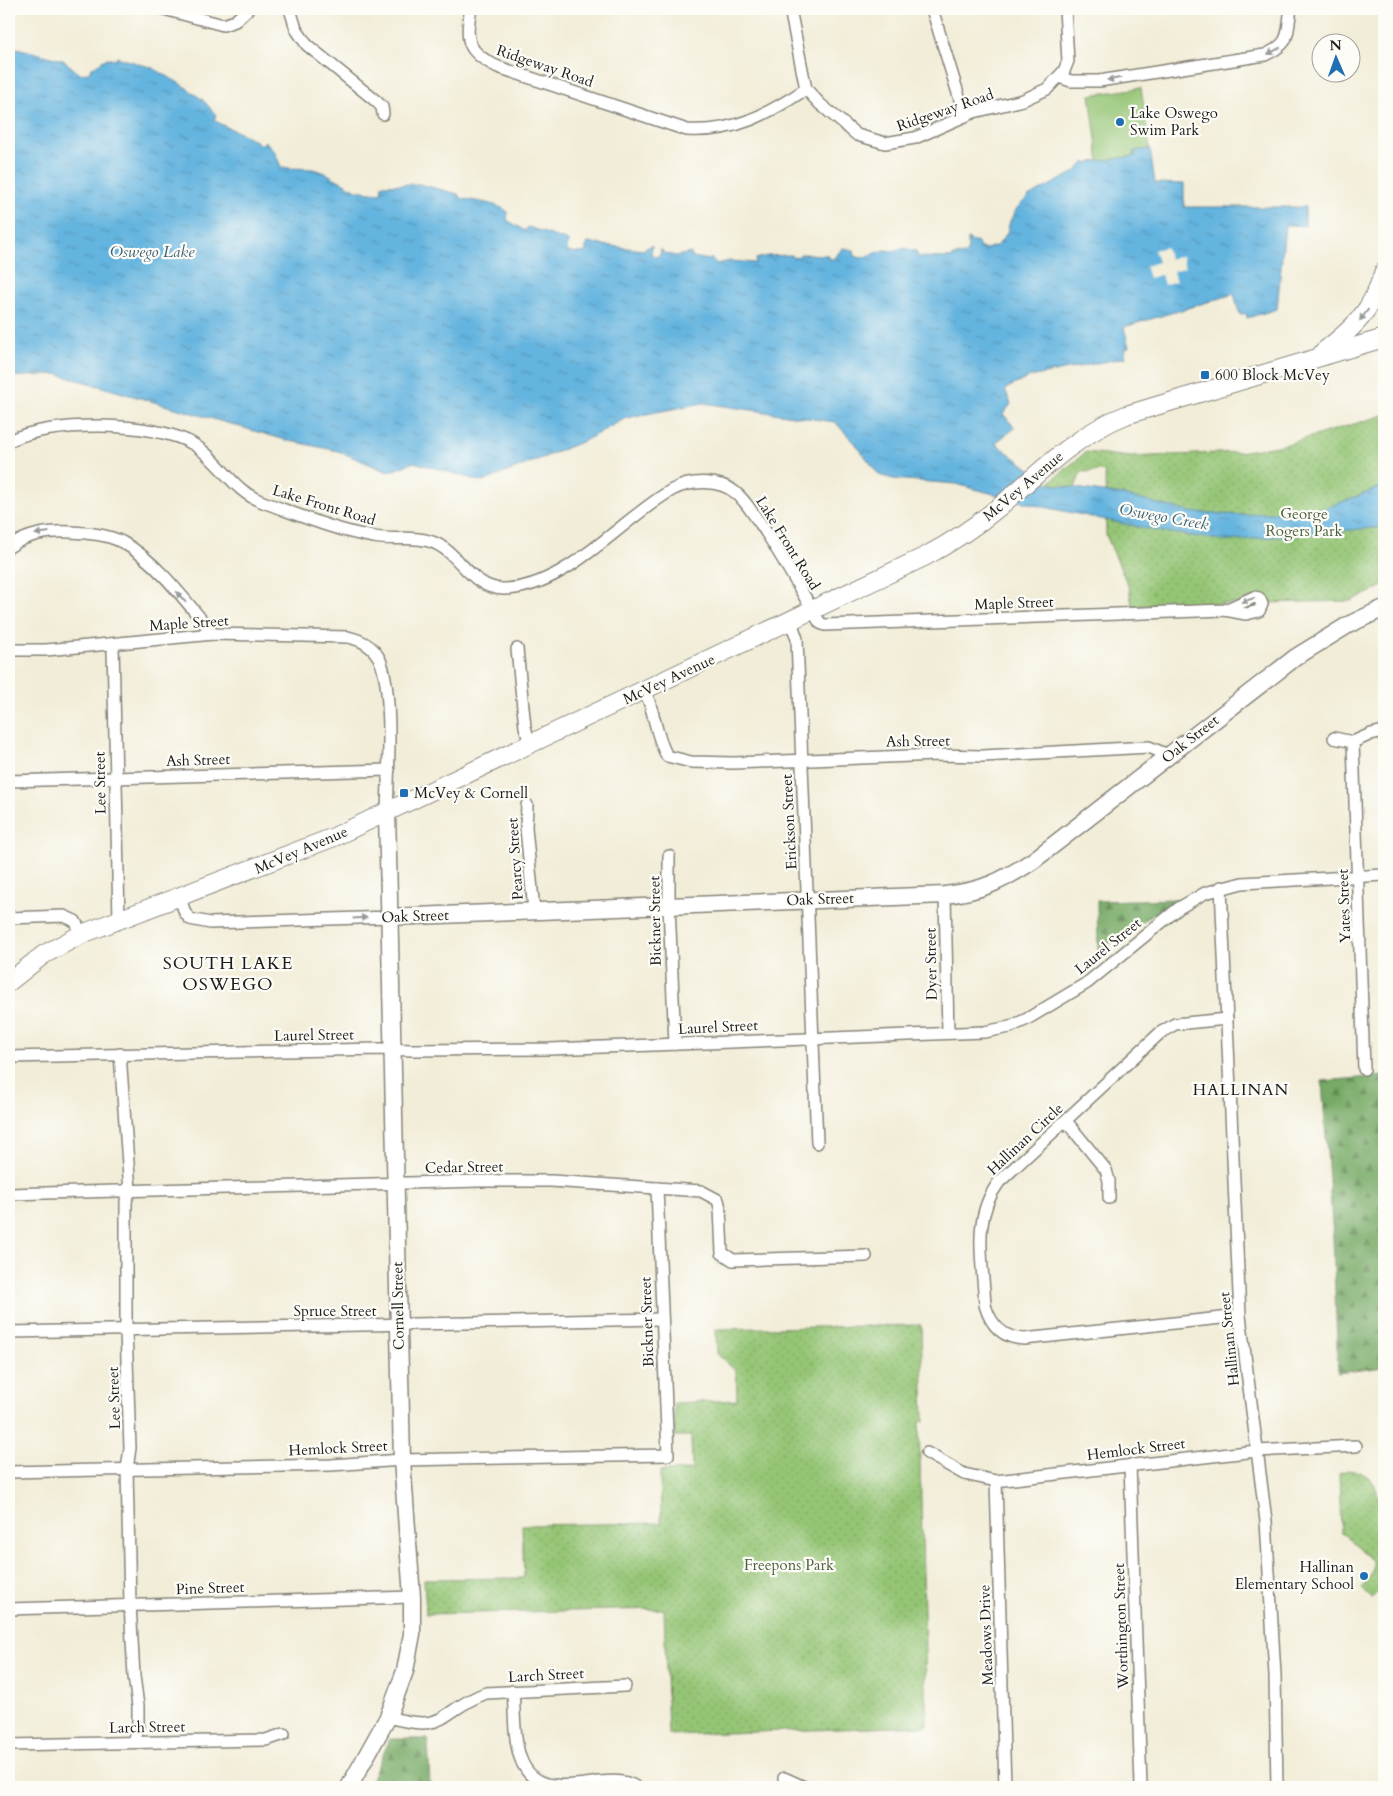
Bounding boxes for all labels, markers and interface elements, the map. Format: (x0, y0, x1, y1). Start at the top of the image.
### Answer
north arrow (1310, 32, 1360, 82)
text: N (1329, 36, 1342, 55)
street label: Ridgeway Road (494, 40, 596, 92)
one-way arrow (1266, 47, 1281, 55)
one-way arrow (1106, 75, 1122, 83)
street label: Ridgeway Road (894, 84, 996, 136)
place label: Lake Oswego Swim Park (1130, 103, 1218, 140)
marker: Lake Oswego Swim Park (1114, 116, 1126, 128)
water label: Oswego Lake (110, 241, 195, 263)
one-way arrow (1359, 308, 1369, 322)
place label: 600 Block McVey (1215, 365, 1330, 385)
marker: 600 Block McVey (1199, 369, 1211, 381)
street label: McVey Avenue (978, 446, 1068, 526)
street label: Lake Front Road (270, 480, 378, 530)
street label: Lake Front Road (751, 492, 825, 594)
water label: Oswego Creek (1117, 498, 1210, 536)
park label: George Rogers Park (1265, 504, 1343, 541)
one-way arrow (34, 529, 50, 537)
one-way arrow (176, 591, 187, 604)
street label: Maple Street (974, 592, 1054, 614)
one-way arrow (1241, 596, 1256, 604)
street label: Maple Street (149, 610, 230, 636)
street label: McVey Avenue (620, 649, 718, 709)
street label: Oak Street (1157, 710, 1223, 768)
street label: Ash Street (886, 730, 950, 752)
street label: Ash Street (166, 749, 231, 771)
street label: Lee Street (89, 751, 111, 815)
street label: Erickson Street (776, 773, 801, 870)
place label: McVey & Cornell (414, 783, 528, 803)
marker: McVey & Cornell (398, 787, 410, 799)
street label: Pearcy Street (502, 817, 528, 901)
street label: McVey Avenue (251, 821, 351, 879)
street label: Yates Street (1333, 868, 1355, 944)
street label: Bickner Street (644, 875, 666, 966)
street label: Oak Street (786, 888, 854, 910)
street label: Oak Street (381, 905, 449, 927)
street label: Laurel Street (1071, 913, 1146, 979)
one-way arrow (352, 914, 368, 922)
street label: Dyer Street (920, 927, 942, 1000)
district label: SOUTH LAKE OSWEGO (163, 951, 293, 997)
street label: Laurel Street (678, 1015, 759, 1039)
street label: Laurel Street (274, 1024, 354, 1046)
district label: HALLINAN (1193, 1079, 1289, 1101)
street label: Hallinan Circle (983, 1098, 1067, 1179)
street label: Cedar Street (425, 1156, 504, 1178)
street label: Cornell Street (387, 1262, 409, 1350)
street label: Bickner Street (635, 1276, 659, 1367)
street label: Hallinan Street (1214, 1291, 1244, 1387)
street label: Spruce Street (294, 1301, 377, 1321)
street label: Lee Street (103, 1366, 125, 1430)
street label: Hemlock Street (1086, 1433, 1187, 1465)
street label: Hemlock Street (288, 1435, 388, 1461)
park label: Freepons Park (744, 1555, 834, 1575)
place label: Hallinan Elementary School (1235, 1557, 1354, 1594)
street label: Worthington Street (1109, 1563, 1133, 1690)
marker: Hallinan Elementary School (1358, 1570, 1370, 1582)
street label: Pine Street (175, 1577, 245, 1599)
street label: Meadows Drive (974, 1584, 998, 1686)
street label: Larch Street (507, 1663, 585, 1687)
street label: Larch Street (109, 1716, 186, 1738)

